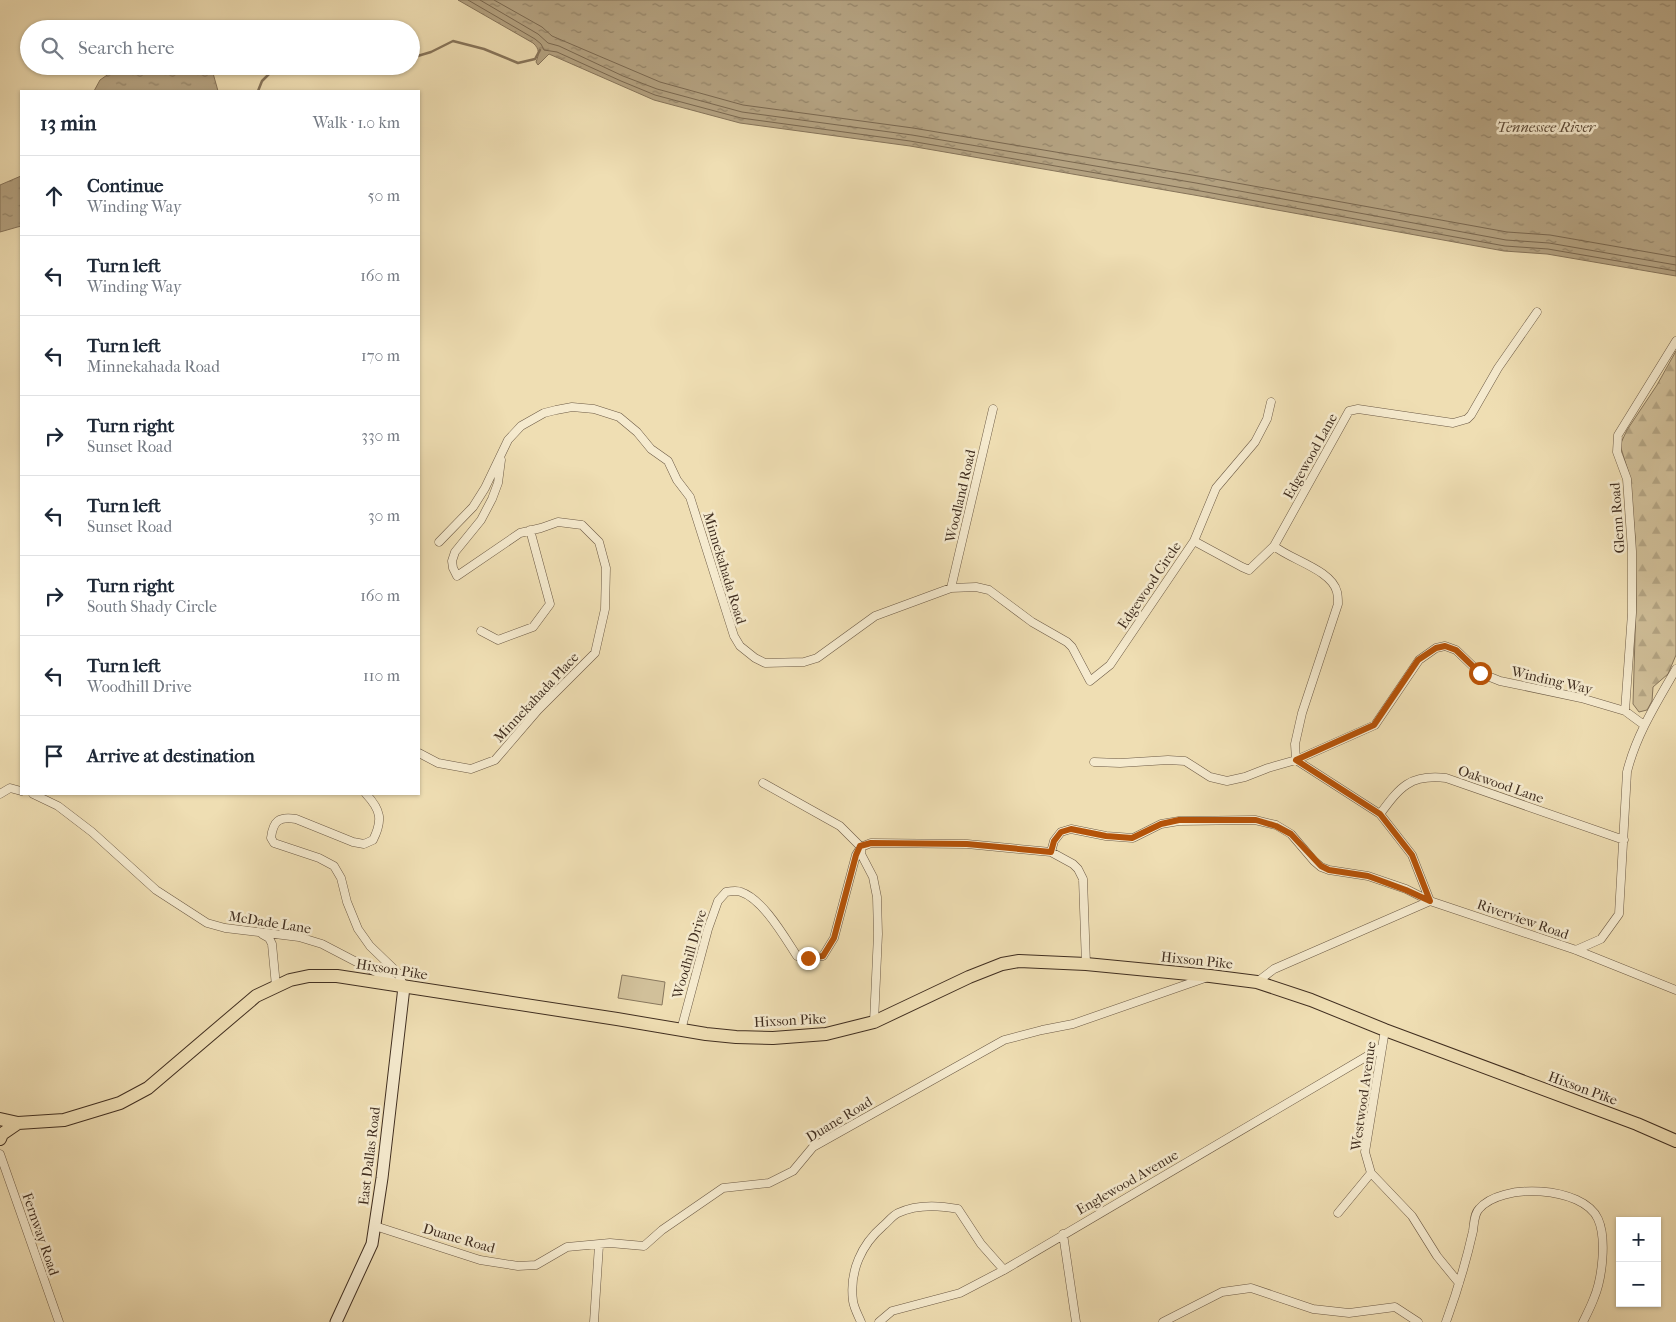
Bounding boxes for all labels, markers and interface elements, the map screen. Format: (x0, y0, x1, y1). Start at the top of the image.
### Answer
search box (20, 20, 420, 75)
icon: search (38, 34, 66, 62)
text: Search here (78, 37, 174, 59)
text: 13 min (40, 111, 96, 135)
text: Walk · 1.0 km (313, 113, 400, 132)
water label: Tennessee River (1497, 118, 1597, 136)
text: Continue (87, 175, 163, 197)
icon: ahead (40, 182, 68, 210)
text: 50 m (368, 186, 400, 205)
text: Winding Way (87, 197, 182, 216)
text: Turn left (87, 255, 161, 277)
icon: left (40, 262, 68, 290)
text: 160 m (360, 266, 400, 285)
text: Winding Way (87, 277, 182, 296)
text: Turn left (87, 335, 161, 357)
icon: left (40, 342, 68, 370)
text: 170 m (361, 346, 400, 365)
text: Minnekahada Road (87, 357, 220, 376)
street label: Edgewood Lane (1280, 410, 1341, 502)
text: Turn right (87, 415, 174, 437)
icon: right (40, 422, 68, 450)
text: 330 m (361, 426, 400, 445)
text: Sunset Road (87, 437, 172, 456)
street label: Woodland Road (941, 448, 980, 545)
street label: Glenn Road (1607, 482, 1628, 554)
text: Turn left (87, 495, 161, 517)
icon: left (40, 502, 68, 530)
text: 30 m (368, 506, 400, 525)
street label: Minnekahada Road (699, 510, 750, 627)
text: Sunset Road (87, 517, 172, 536)
street label: Edgewood Circle (1114, 538, 1185, 632)
text: Turn right (87, 575, 174, 597)
icon: right (40, 582, 68, 610)
text: 160 m (360, 586, 400, 605)
text: South Shady Circle (87, 597, 217, 616)
street label: Minnekahada Place (490, 649, 583, 746)
text: Turn left (87, 655, 161, 677)
icon: left (40, 662, 68, 690)
route start (1469, 662, 1492, 685)
street label: Winding Way (1509, 663, 1595, 698)
text: 110 m (363, 666, 400, 685)
text: Woodhill Drive (87, 677, 192, 696)
icon: arrive (40, 742, 68, 770)
text: Arrive at destination (87, 745, 255, 767)
street label: Oakwood Lane (1456, 762, 1546, 807)
street label: Riverview Road (1475, 896, 1571, 943)
street label: McDade Lane (227, 908, 313, 937)
street label: Woodhill Drive (668, 908, 710, 1001)
route end (797, 947, 820, 970)
street label: Hixson Pike (1160, 948, 1234, 973)
street label: Hixson Pike (355, 955, 429, 984)
street label: Hixson Pike (753, 1010, 827, 1031)
street label: Westwood Avenue (1347, 1040, 1380, 1153)
street label: Hixson Pike (1546, 1068, 1620, 1109)
street label: Duane Road (803, 1093, 876, 1146)
street label: East Dallas Road (355, 1106, 384, 1206)
street label: Englewood Avenue (1073, 1146, 1181, 1219)
street label: Fernway Road (18, 1191, 63, 1278)
map controls (1616, 1217, 1661, 1307)
button: + (1616, 1217, 1661, 1262)
street label: Duane Road (421, 1220, 497, 1257)
button: − (1616, 1262, 1661, 1307)

